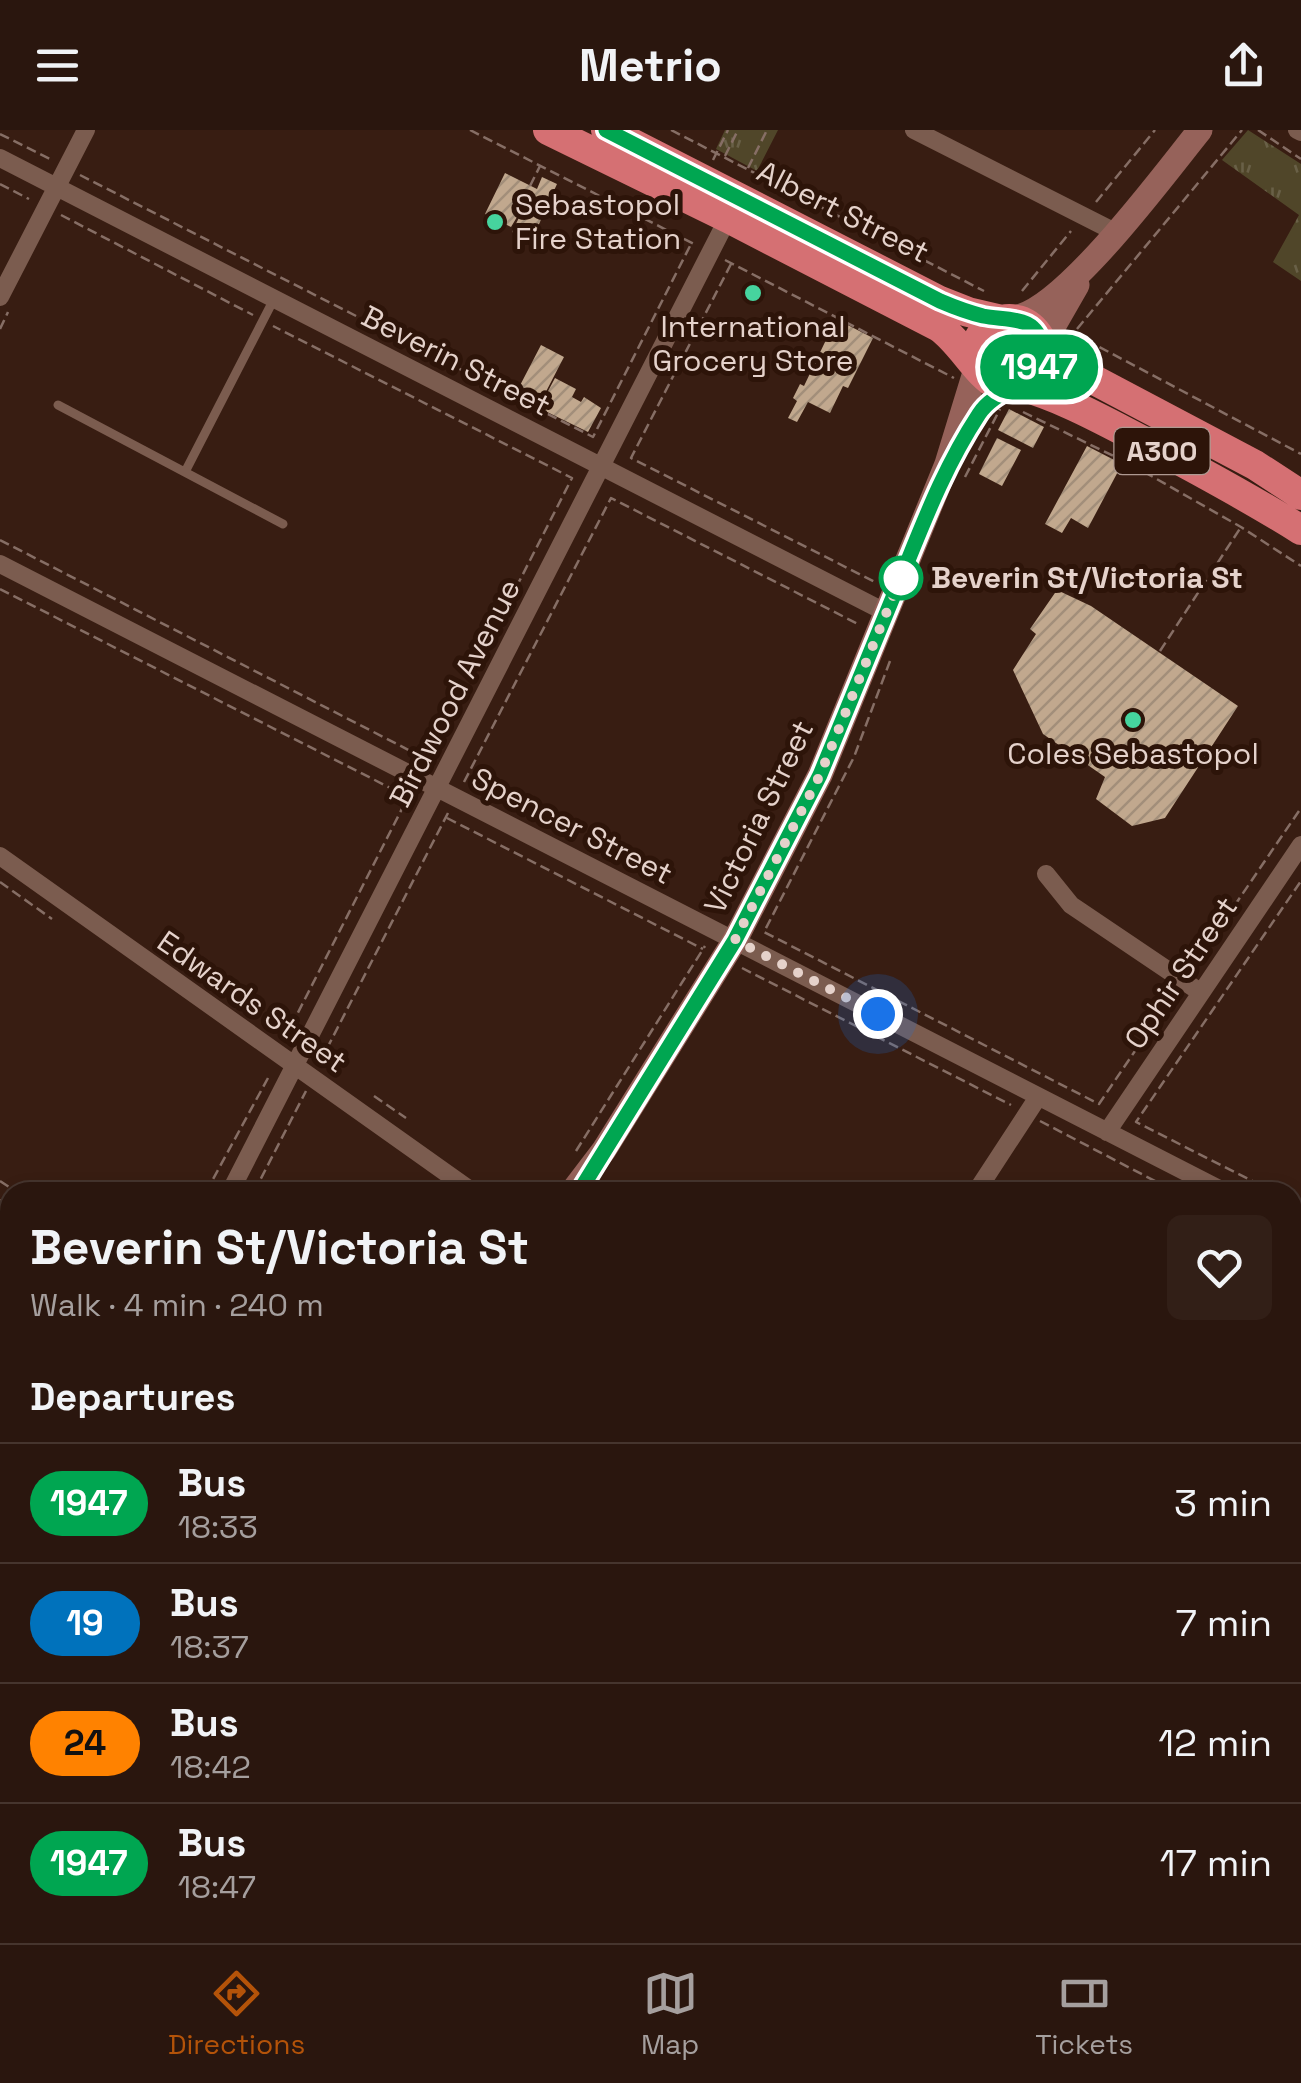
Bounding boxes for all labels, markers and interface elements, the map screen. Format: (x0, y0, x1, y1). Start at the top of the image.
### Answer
text: Metrio (579, 37, 722, 94)
icon: menu (30, 38, 85, 93)
icon: share (1216, 38, 1271, 93)
street label: Albert Street (751, 152, 936, 272)
place label: Sebastopol Fire Station (515, 185, 681, 258)
marker: Sebastopol Fire Station (484, 211, 506, 233)
marker: International Grocery Store (742, 282, 764, 304)
street label: Beverin Street (355, 296, 557, 425)
place label: International Grocery Store (653, 307, 853, 380)
line badge: 1947 (969, 334, 1109, 400)
text: 1947 (1000, 345, 1078, 389)
road number: A300 (1114, 428, 1210, 474)
marker: Beverin St/Victoria St (880, 557, 922, 599)
place label: Beverin St/Victoria St (931, 558, 1243, 597)
street label: Birdwood Avenue (380, 572, 529, 813)
marker: Coles Sebastopol (1122, 709, 1144, 731)
street label: Victoria Street (695, 714, 822, 920)
place label: Coles Sebastopol (1007, 734, 1259, 773)
street label: Spencer Street (465, 758, 679, 893)
street label: Ophir Street (1115, 889, 1246, 1057)
street label: Edwards Street (150, 922, 355, 1081)
your location (853, 989, 903, 1039)
button: heart (1167, 1215, 1272, 1320)
text: Beverin St/Victoria St (30, 1217, 529, 1278)
text: Walk · 4 min · 240 m (30, 1285, 324, 1325)
text: Departures (30, 1373, 235, 1421)
text: Bus (178, 1459, 246, 1507)
text: 3 min (1174, 1479, 1272, 1527)
text: 1947 (50, 1481, 128, 1525)
text: 18:33 (178, 1507, 258, 1547)
text: Bus (170, 1579, 239, 1627)
text: 7 min (1176, 1599, 1272, 1647)
text: 19 (66, 1601, 104, 1645)
text: 18:37 (170, 1627, 249, 1667)
text: Bus (170, 1699, 239, 1747)
text: 12 min (1158, 1719, 1272, 1767)
text: 24 (64, 1721, 106, 1765)
text: 18:42 (170, 1747, 251, 1787)
text: Bus (178, 1819, 246, 1867)
text: 17 min (1160, 1839, 1272, 1887)
text: 1947 (50, 1841, 128, 1885)
text: 18:47 (178, 1867, 256, 1907)
tab: Directions (168, 1966, 305, 2062)
tab: Map (641, 1966, 699, 2062)
tab: Tickets (1035, 1966, 1133, 2062)

